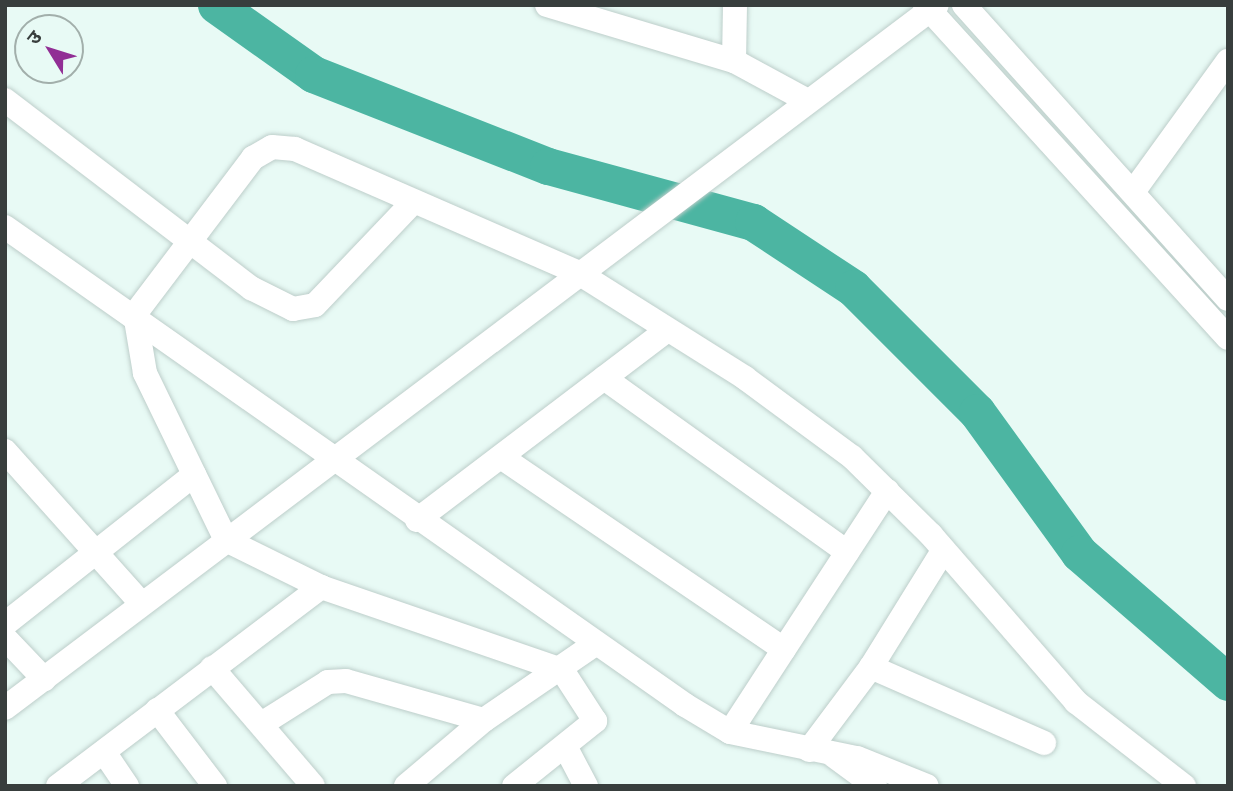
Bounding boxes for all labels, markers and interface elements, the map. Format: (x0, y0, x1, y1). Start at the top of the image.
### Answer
north arrow (14, 14, 84, 84)
text: उ (20, 25, 48, 50)

